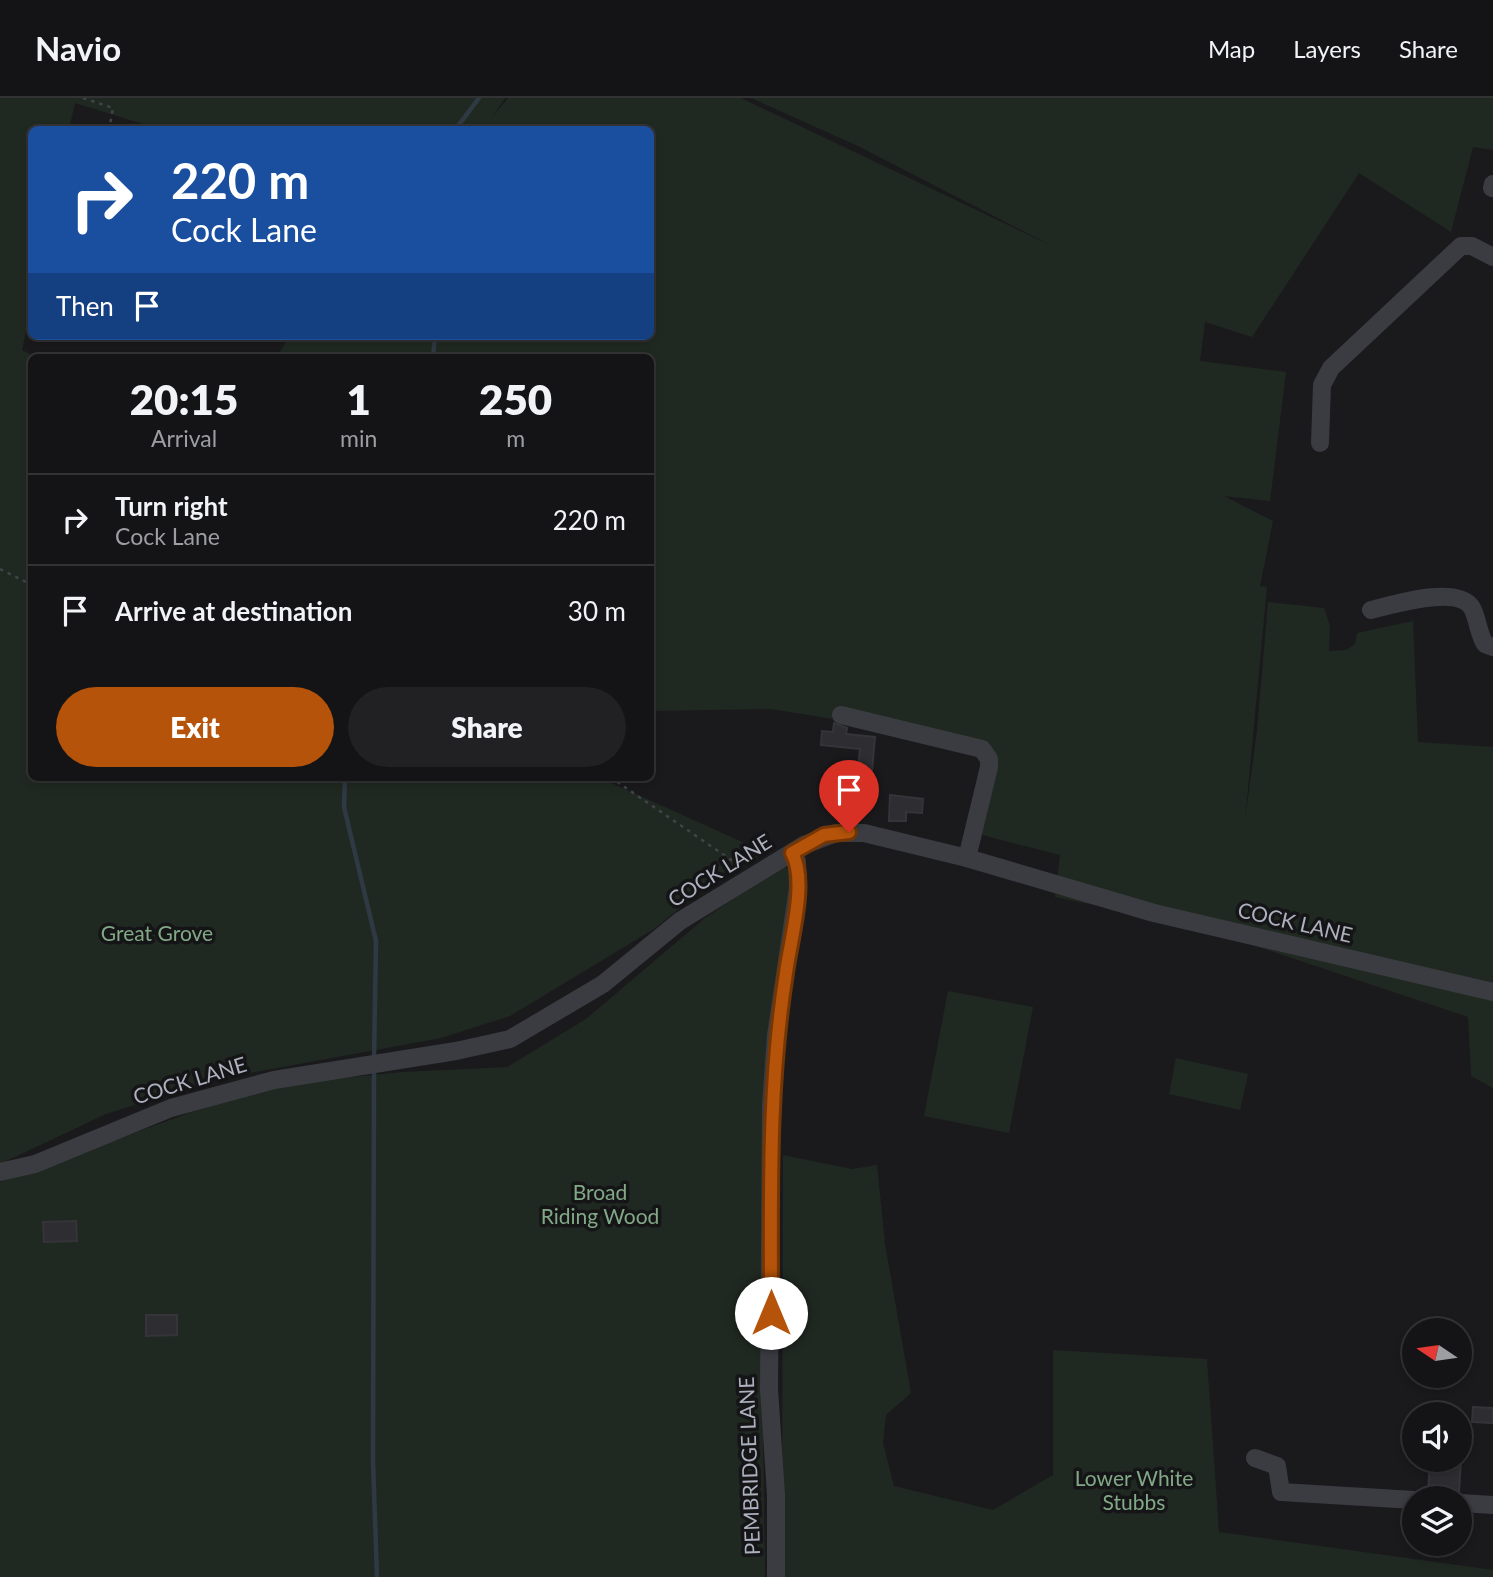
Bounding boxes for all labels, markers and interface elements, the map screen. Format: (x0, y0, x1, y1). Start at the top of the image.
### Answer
text: Navio (35, 28, 121, 68)
text: Map (1208, 34, 1255, 63)
text: Layers (1293, 34, 1361, 63)
text: Share (1399, 34, 1458, 63)
text: 220 m (171, 151, 309, 209)
icon: right (56, 154, 147, 245)
text: Cock Lane (171, 210, 317, 249)
icon: arrive (128, 287, 166, 325)
text: Then (56, 290, 114, 322)
text: 20:15 (130, 374, 238, 424)
text: 1 (347, 374, 371, 424)
text: 250 (479, 374, 552, 424)
text: Arrival (151, 424, 217, 452)
text: min (340, 424, 377, 452)
text: m (506, 424, 525, 452)
text: Turn right (115, 490, 228, 522)
icon: right (56, 501, 94, 539)
text: 220 m (553, 504, 626, 536)
text: Cock Lane (115, 522, 220, 550)
icon: arrive (56, 592, 94, 630)
text: Arrive at destination (115, 595, 352, 627)
text: 30 m (568, 595, 626, 627)
button: Exit (56, 687, 334, 767)
button: Share (348, 687, 626, 767)
pin (819, 760, 879, 832)
icon: arrive (830, 771, 868, 809)
street label: COCK LANE (663, 828, 775, 911)
street label: COCK LANE (1236, 896, 1355, 947)
park label: Great Grove (101, 920, 213, 945)
street label: COCK LANE (130, 1051, 249, 1109)
park label: Broad Riding Wood (541, 1179, 659, 1228)
position arrow (734, 1276, 808, 1350)
north arrow (1402, 1318, 1472, 1388)
map controls (1402, 1318, 1472, 1556)
street label: PEMBRIDGE LANE (733, 1376, 764, 1556)
button: sound (1402, 1402, 1472, 1472)
park label: Lower White Stubbs (1075, 1465, 1193, 1514)
button: layers (1402, 1486, 1472, 1556)

